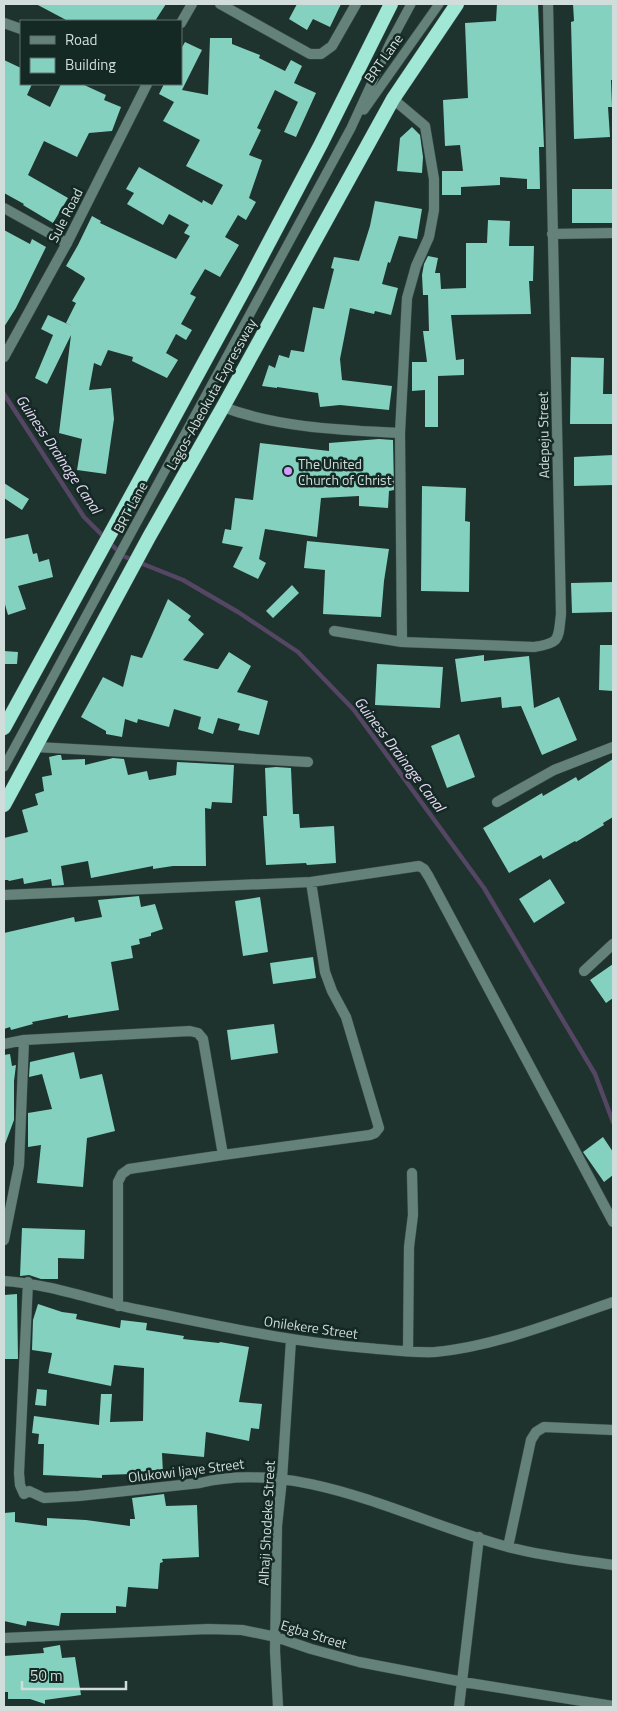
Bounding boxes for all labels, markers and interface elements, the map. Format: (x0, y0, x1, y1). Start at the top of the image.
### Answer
legend (20, 20, 182, 85)
text: Road (65, 28, 97, 51)
street label: BRT Lane (358, 29, 408, 87)
text: Building (65, 53, 116, 76)
street label: Sule Road (42, 184, 88, 246)
street label: Lagos-Abeokuta Expressway (160, 314, 262, 474)
water label: Guiness Drainage Canal (11, 390, 108, 520)
street label: Adepeju Street (532, 391, 554, 479)
place label: The United Church of Christ (298, 453, 392, 490)
marker: The United Church of Christ (282, 465, 294, 477)
street label: BRT Lane (108, 477, 152, 537)
water label: Guiness Drainage Canal (349, 691, 452, 818)
street label: Onilekere Street (263, 1310, 359, 1344)
street label: Olukowi Ijaye Street (127, 1452, 245, 1488)
street label: Alhaji Shodeke Street (252, 1460, 280, 1586)
street label: Egba Street (278, 1614, 350, 1654)
scale bar (22, 1658, 126, 1690)
text: 50 m (30, 1664, 63, 1687)

